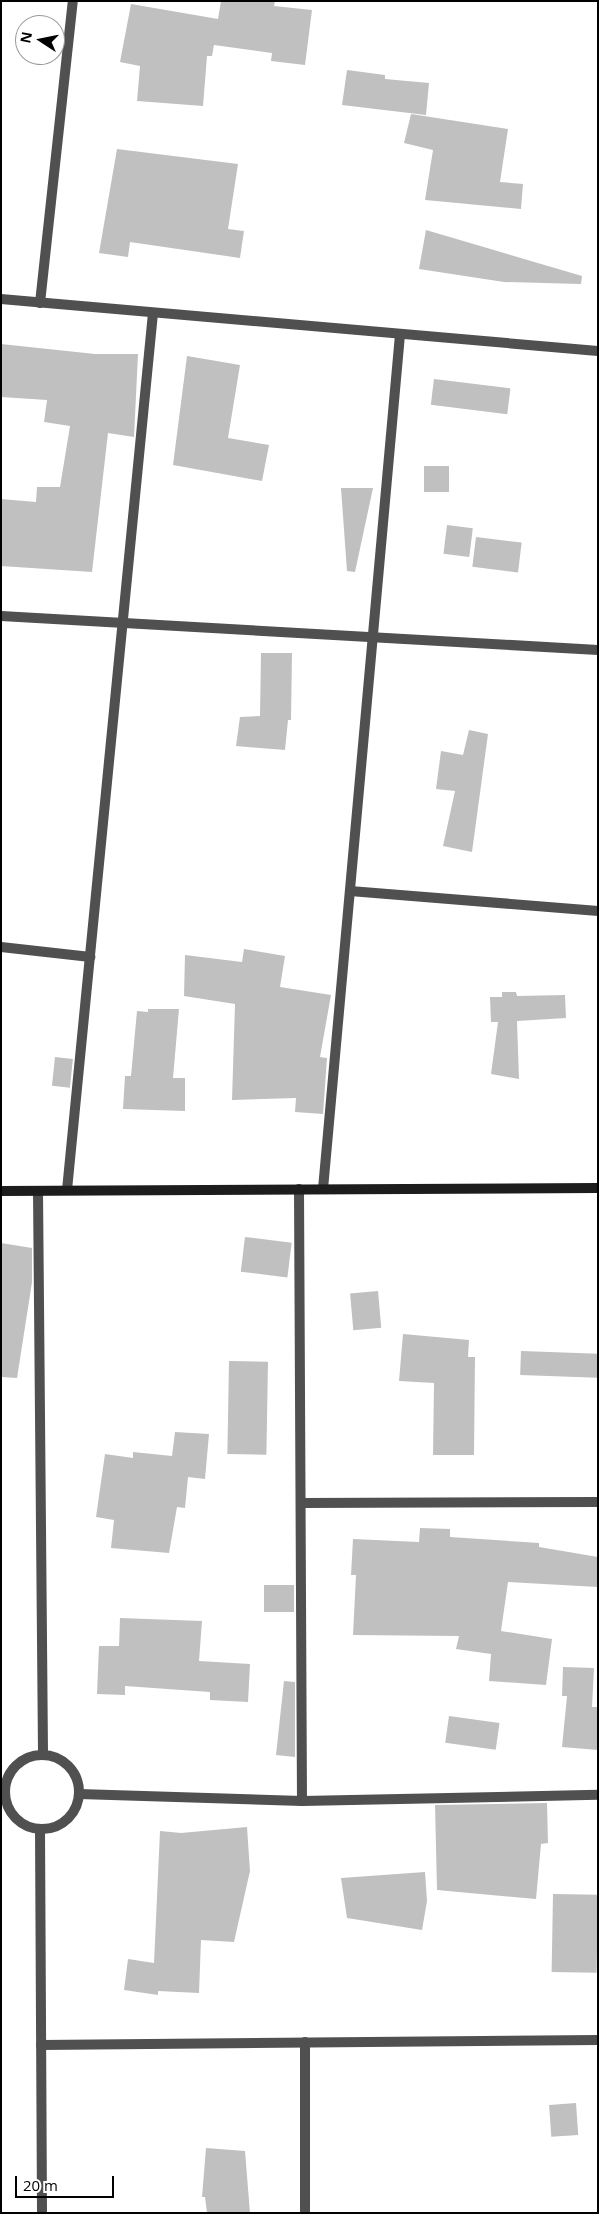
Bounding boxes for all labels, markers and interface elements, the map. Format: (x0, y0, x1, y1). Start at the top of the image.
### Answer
north arrow (15, 15, 65, 65)
text: N (15, 30, 36, 45)
scale bar (18, 2166, 116, 2198)
text: 20 m (23, 2175, 58, 2195)

